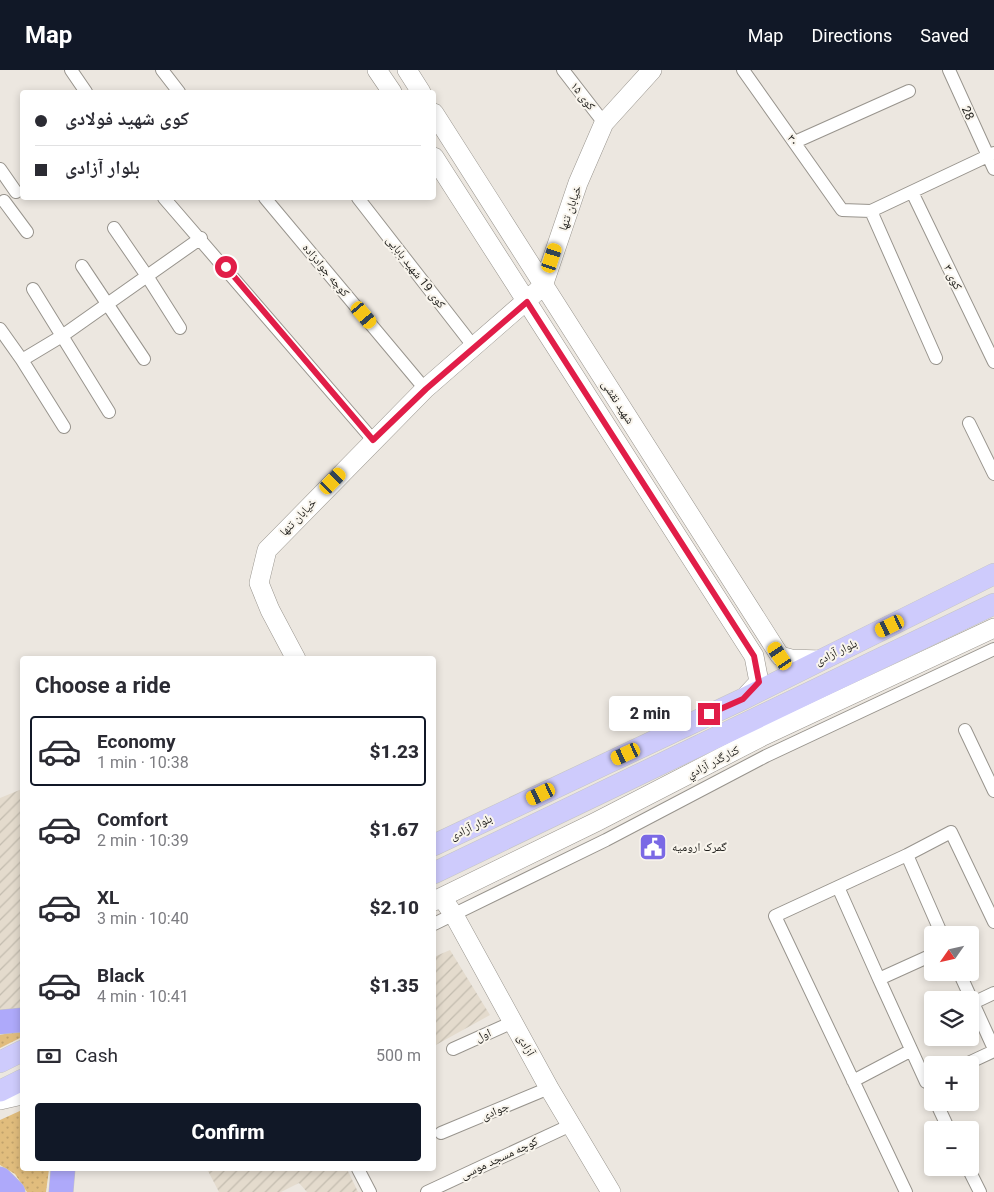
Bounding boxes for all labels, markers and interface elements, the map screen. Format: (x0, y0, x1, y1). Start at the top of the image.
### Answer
text: Map (25, 21, 72, 49)
text: Map (748, 25, 783, 46)
text: Directions (811, 25, 892, 46)
text: Saved (920, 25, 969, 46)
street label: کوی ۱۵ (568, 79, 598, 113)
street label: 28 (959, 104, 977, 122)
text: کوی شهید فولادی (65, 107, 189, 130)
street label: ۳۰ (784, 132, 802, 148)
text: بلوار آزادی (65, 156, 140, 179)
street label: خیابان تنها (556, 183, 585, 232)
street label: کوی 19 شهید بابایی (383, 233, 449, 311)
street label: کوچه جوادزاده (300, 241, 352, 299)
car (540, 241, 563, 275)
route start (215, 256, 237, 278)
street label: کوی ۳ (941, 262, 965, 292)
car (348, 299, 379, 331)
street label: شهید نقشی (598, 377, 637, 427)
car (317, 465, 348, 497)
street label: خیابان تنها (277, 495, 320, 539)
car (873, 613, 906, 639)
street label: بلوار آزادی (813, 636, 859, 669)
car (765, 639, 794, 673)
text: Choose a ride (35, 673, 171, 698)
callout: 2 min (609, 696, 692, 732)
route end (698, 703, 720, 725)
text: 2 min (630, 704, 670, 723)
icon: car (37, 729, 82, 774)
text: Economy (97, 730, 176, 753)
text: $1.23 (370, 740, 419, 763)
car (609, 741, 642, 767)
street label: کنارگذر آزادي (684, 743, 743, 784)
text: 1 min · 10:38 (97, 753, 189, 772)
car (524, 781, 557, 807)
icon: car (37, 807, 82, 852)
text: Comfort (97, 808, 168, 831)
street label: بلوار آزادی (448, 811, 495, 843)
text: $1.67 (370, 818, 419, 841)
text: 2 min · 10:39 (97, 831, 189, 850)
public building icon: گمرک ارومیه (638, 832, 668, 862)
place label: گمرک ارومیه (672, 840, 727, 854)
icon: car (37, 885, 82, 930)
text: XL (97, 886, 119, 909)
text: $2.10 (370, 896, 419, 919)
text: 3 min · 10:40 (97, 909, 189, 928)
north arrow (924, 926, 979, 981)
map controls (924, 926, 979, 1176)
icon: car (37, 963, 82, 1008)
text: Black (97, 964, 144, 987)
text: $1.35 (370, 974, 419, 997)
text: 4 min · 10:41 (97, 987, 189, 1006)
button: layers (924, 991, 979, 1046)
street label: اول (473, 1025, 493, 1045)
street label: آزادی (514, 1032, 538, 1059)
icon: cash (35, 1042, 63, 1070)
text: Cash (75, 1044, 118, 1067)
text: 500 m (376, 1046, 421, 1065)
button: + (924, 1056, 979, 1111)
street label: جوادی (479, 1099, 511, 1123)
button: Confirm (35, 1103, 421, 1161)
button: − (924, 1121, 979, 1176)
street label: کوچه مسجد موسی (458, 1134, 540, 1182)

